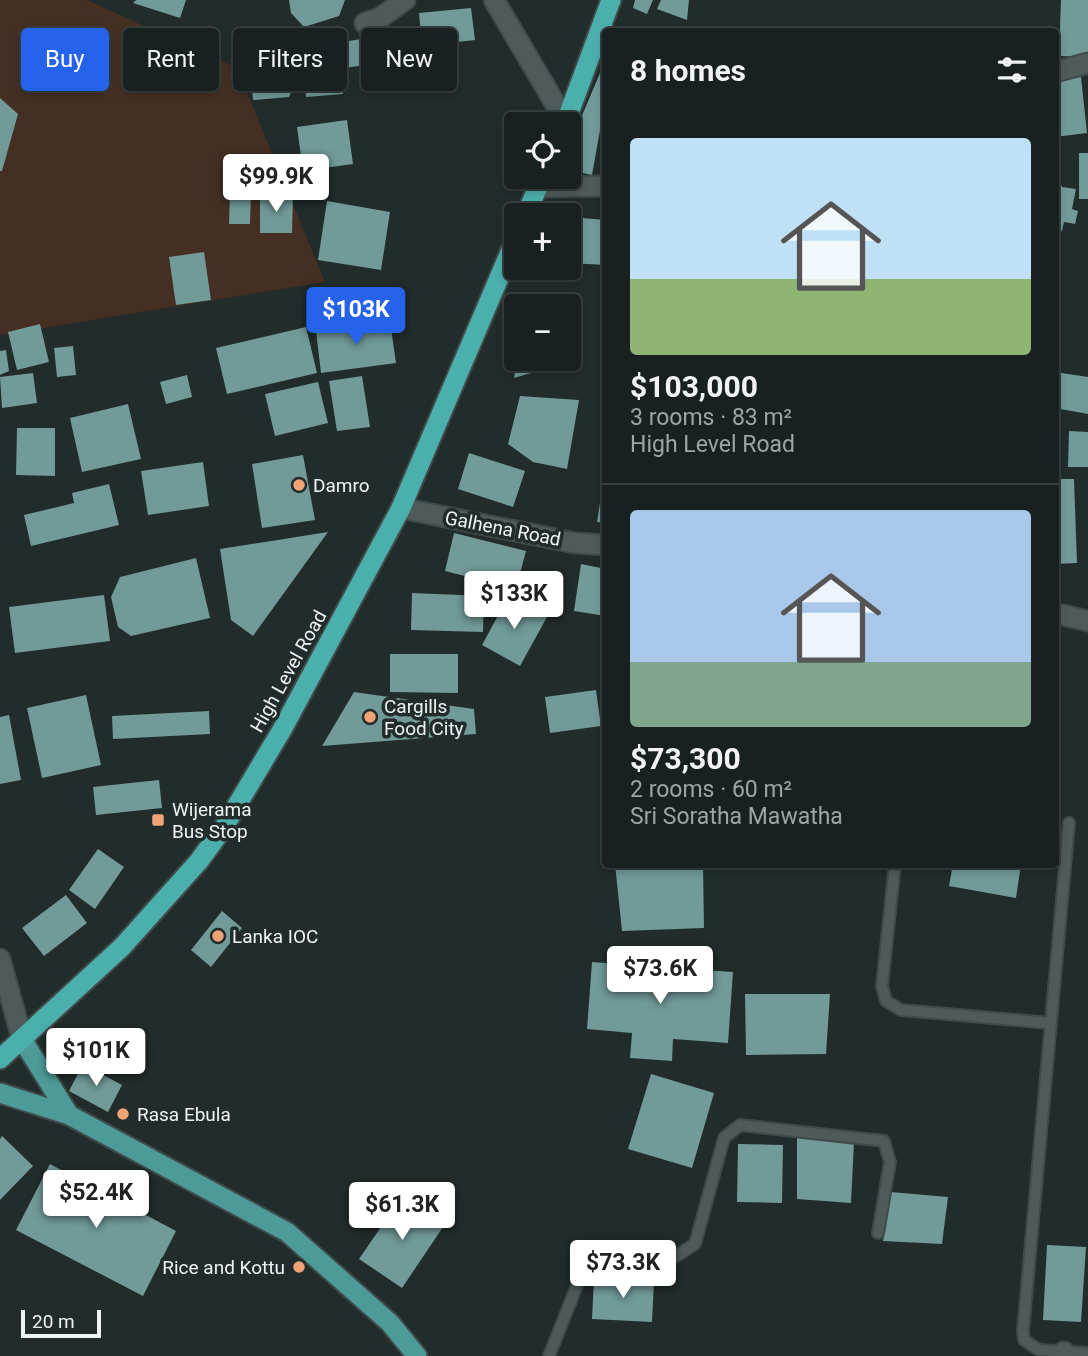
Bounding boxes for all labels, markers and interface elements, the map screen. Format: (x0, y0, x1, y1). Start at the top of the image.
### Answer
chip: Buy (21, 28, 109, 91)
chip: Rent (123, 28, 219, 91)
chip: Filters (233, 28, 347, 91)
chip: New (361, 28, 457, 91)
icon: filters (993, 51, 1031, 89)
text: 8 homes (630, 53, 746, 88)
map controls (504, 112, 581, 371)
button: locate (504, 112, 581, 189)
pin: $99.9K (219, 154, 333, 214)
text: $99.9K (239, 163, 313, 190)
icon: home (768, 183, 894, 309)
button: + (504, 203, 581, 280)
pin: $103K (307, 288, 405, 347)
button: − (504, 294, 581, 371)
text: $103K (322, 296, 390, 323)
text: $103,000 (630, 369, 758, 404)
text: 3 rooms · 83 m² (630, 404, 792, 431)
text: High Level Road (630, 431, 795, 458)
place label: Damro (313, 474, 370, 497)
marker: Damro (291, 477, 307, 493)
street label: Galhena Road (443, 506, 563, 551)
icon: home (768, 555, 894, 681)
pin: $133K (465, 572, 563, 631)
text: $133K (480, 580, 548, 607)
street label: High Level Road (245, 606, 332, 736)
place label: Cargills Food City (384, 695, 464, 740)
marker: Cargills Food City (362, 709, 378, 725)
text: $73,300 (630, 741, 741, 776)
text: 2 rooms · 60 m² (630, 776, 792, 803)
place label: Wijerama Bus Stop (172, 798, 252, 843)
text: Sri Soratha Mawatha (630, 803, 843, 830)
marker: Wijerama Bus Stop (150, 812, 166, 828)
place label: Lanka IOC (232, 925, 318, 948)
marker: Lanka IOC (210, 928, 226, 944)
pin: $73.6K (603, 946, 717, 1006)
text: $73.6K (623, 955, 697, 982)
pin: $101K (47, 1028, 145, 1088)
text: $101K (62, 1037, 130, 1064)
place label: Rasa Ebula (137, 1103, 231, 1126)
marker: Rasa Ebula (115, 1106, 131, 1122)
pin: $52.4K (39, 1170, 153, 1230)
text: $52.4K (59, 1179, 133, 1206)
pin: $61.3K (345, 1182, 459, 1242)
text: $61.3K (365, 1191, 439, 1218)
pin: $73.3K (566, 1240, 680, 1300)
text: $73.3K (586, 1249, 660, 1276)
place label: Rice and Kottu (162, 1256, 285, 1279)
marker: Rice and Kottu (291, 1259, 307, 1275)
scale bar (21, 1307, 102, 1339)
text: 20 m (32, 1310, 75, 1333)

